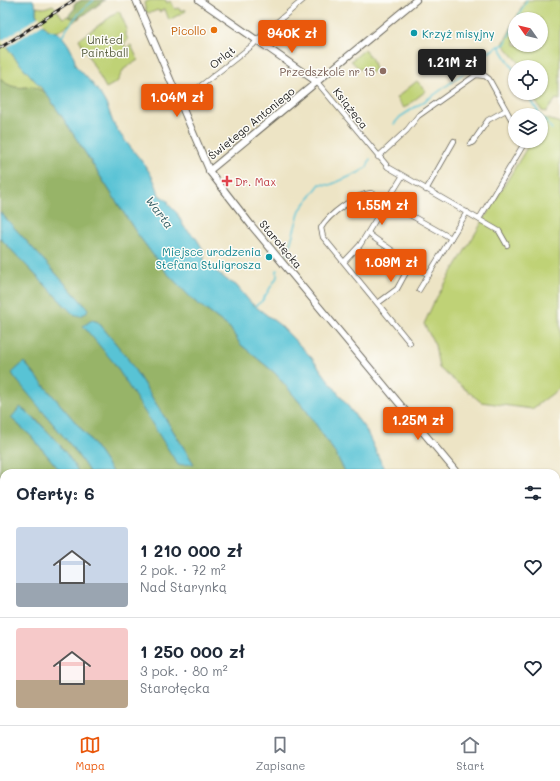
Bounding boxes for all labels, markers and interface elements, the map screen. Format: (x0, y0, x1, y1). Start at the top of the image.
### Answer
north arrow (508, 12, 548, 52)
map controls (508, 12, 548, 148)
pin: 940K zł (255, 20, 329, 54)
place label: Picollo (171, 23, 206, 38)
text: 940K zł (267, 24, 317, 41)
marker: Picollo (209, 25, 219, 35)
place label: Krzyż misyjny (422, 26, 495, 41)
marker: Krzyż misyjny (409, 28, 419, 38)
park label: United Paintball (81, 32, 129, 60)
street label: Orląt (206, 42, 238, 72)
pin: 1.21M zł (411, 49, 493, 83)
text: 1.21M zł (427, 53, 477, 70)
button: locate (508, 60, 548, 100)
place label: Przedszkole nr 15 (279, 64, 375, 79)
marker: Przedszkole nr 15 (378, 66, 388, 76)
street label: Świętego Antoniego (205, 83, 298, 163)
pin: 1.04M zł (136, 84, 218, 118)
street label: Książęca (330, 84, 372, 132)
text: 1.04M zł (150, 88, 204, 105)
button: layers (508, 108, 548, 148)
place label: Dr. Max (235, 174, 276, 189)
marker: Dr. Max (222, 176, 232, 186)
water label: Warta (143, 192, 177, 232)
pin: 1.55M zł (341, 192, 423, 226)
text: 1.55M zł (356, 196, 408, 213)
street label: Starołęcka (256, 216, 306, 272)
place label: Miejsce urodzenia Stefana Stuligrosza (156, 244, 261, 272)
pin: 1.09M zł (350, 249, 432, 283)
marker: Miejsce urodzenia Stefana Stuligrosza (264, 252, 274, 262)
text: 1.09M zł (364, 253, 418, 270)
pin: 1.25M zł (377, 407, 459, 441)
text: 1.25M zł (392, 411, 444, 428)
text: Oferty: 6 (16, 482, 95, 504)
icon: filters (522, 482, 544, 504)
text: 1 210 000 zł (140, 539, 242, 561)
icon: home (48, 543, 96, 591)
icon: heart (522, 556, 544, 578)
text: 2 pok. · 72 m² (140, 561, 226, 578)
text: Nad Starynką (140, 578, 227, 595)
text: 1 250 000 zł (140, 640, 245, 662)
icon: home (48, 644, 96, 692)
icon: heart (522, 657, 544, 679)
text: 3 pok. · 80 m² (140, 662, 228, 679)
text: Starołęcka (140, 679, 210, 696)
tab: Mapa (75, 734, 105, 773)
tab: Zapisane (256, 734, 305, 773)
tab: Start (456, 734, 484, 773)

